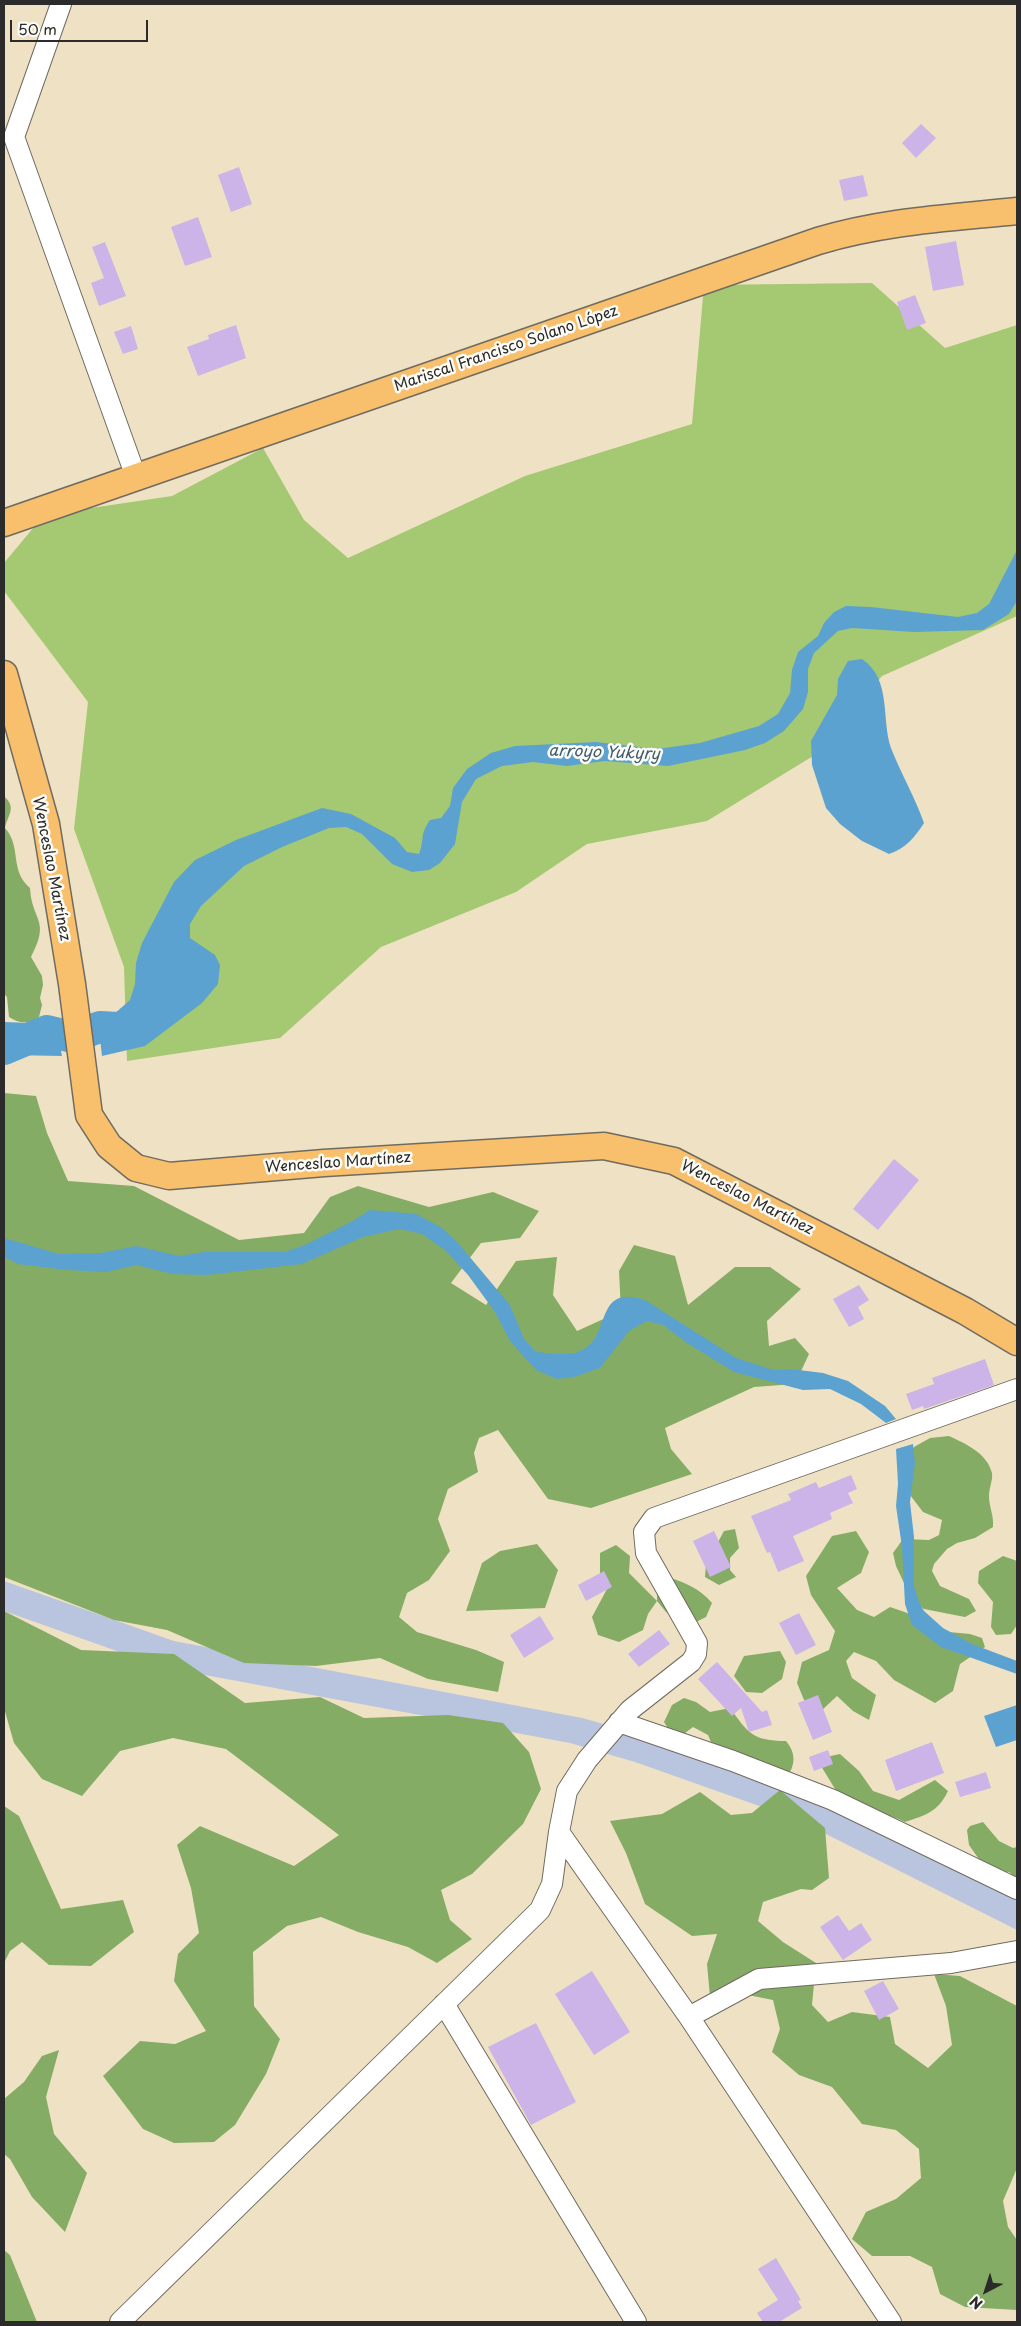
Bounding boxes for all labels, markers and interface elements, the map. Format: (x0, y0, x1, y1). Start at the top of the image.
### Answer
scale bar (12, 10, 150, 42)
text: 50 m (18, 17, 57, 40)
street label: Mariscal Francisco Solano López (392, 302, 620, 396)
water label: arroyo Yukyry (548, 741, 660, 765)
street label: Wenceslao Martínez (28, 796, 74, 942)
street label: Wenceslao Martínez (265, 1149, 411, 1177)
street label: Wenceslao Martínez (678, 1157, 816, 1239)
north arrow (961, 2266, 1011, 2316)
text: N (965, 2291, 987, 2314)

